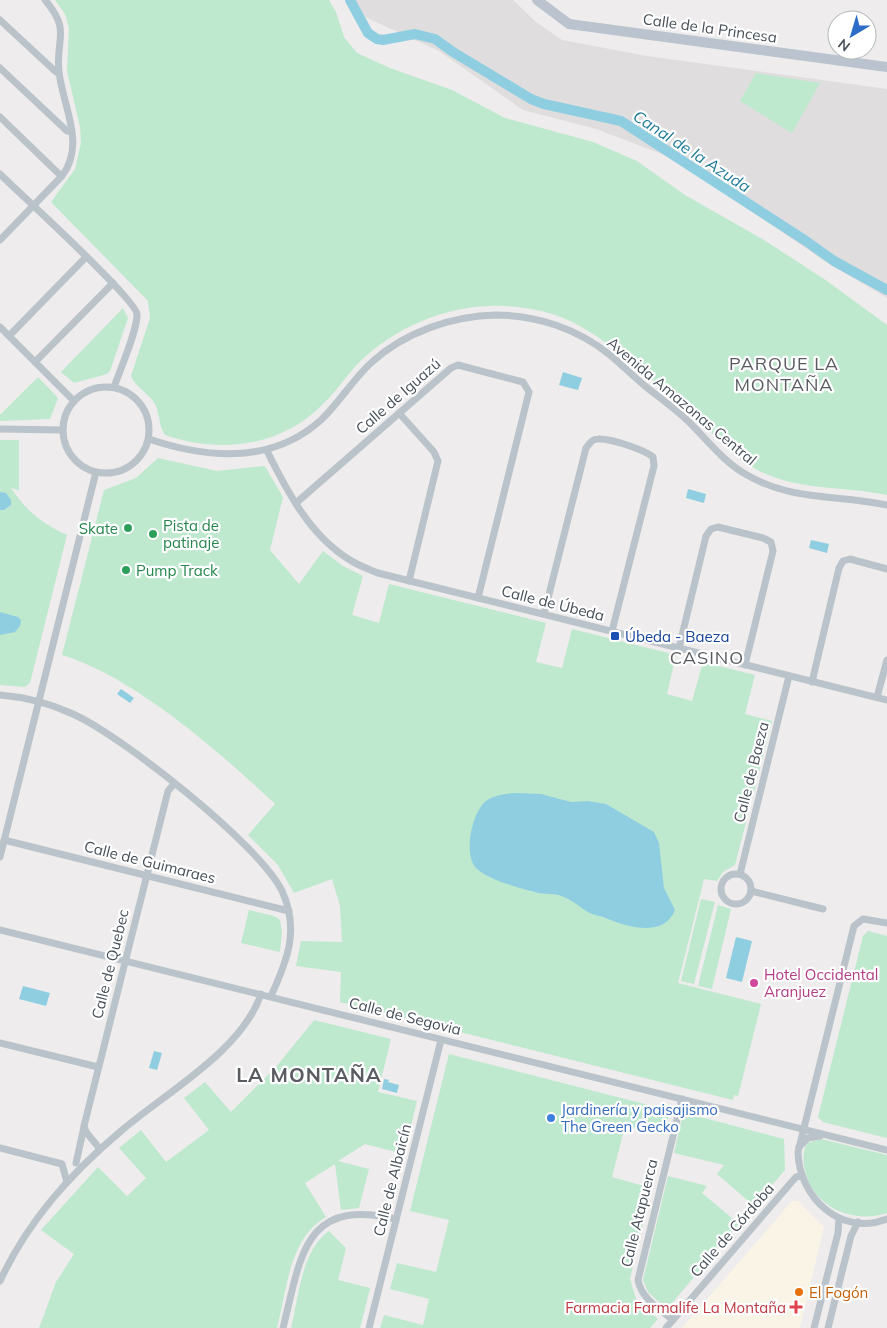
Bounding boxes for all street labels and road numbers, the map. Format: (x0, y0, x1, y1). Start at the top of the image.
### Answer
street label: Calle de la Princesa (642, 9, 778, 47)
street label: Avenida Amazonas Central (603, 333, 761, 469)
street label: Calle de Iguazú (352, 354, 444, 438)
street label: Calle de Úbeda (500, 581, 606, 625)
street label: Calle de Baeza (729, 720, 773, 824)
street label: Calle de Guimaraes (82, 836, 218, 888)
street label: Calle de Quebec (87, 907, 133, 1021)
street label: Calle de Segovia (347, 993, 463, 1039)
street label: Calle de Albaicín (369, 1122, 415, 1238)
street label: Calle Atapuerca (616, 1157, 662, 1269)
street label: Calle de Córdoba (686, 1179, 778, 1281)

